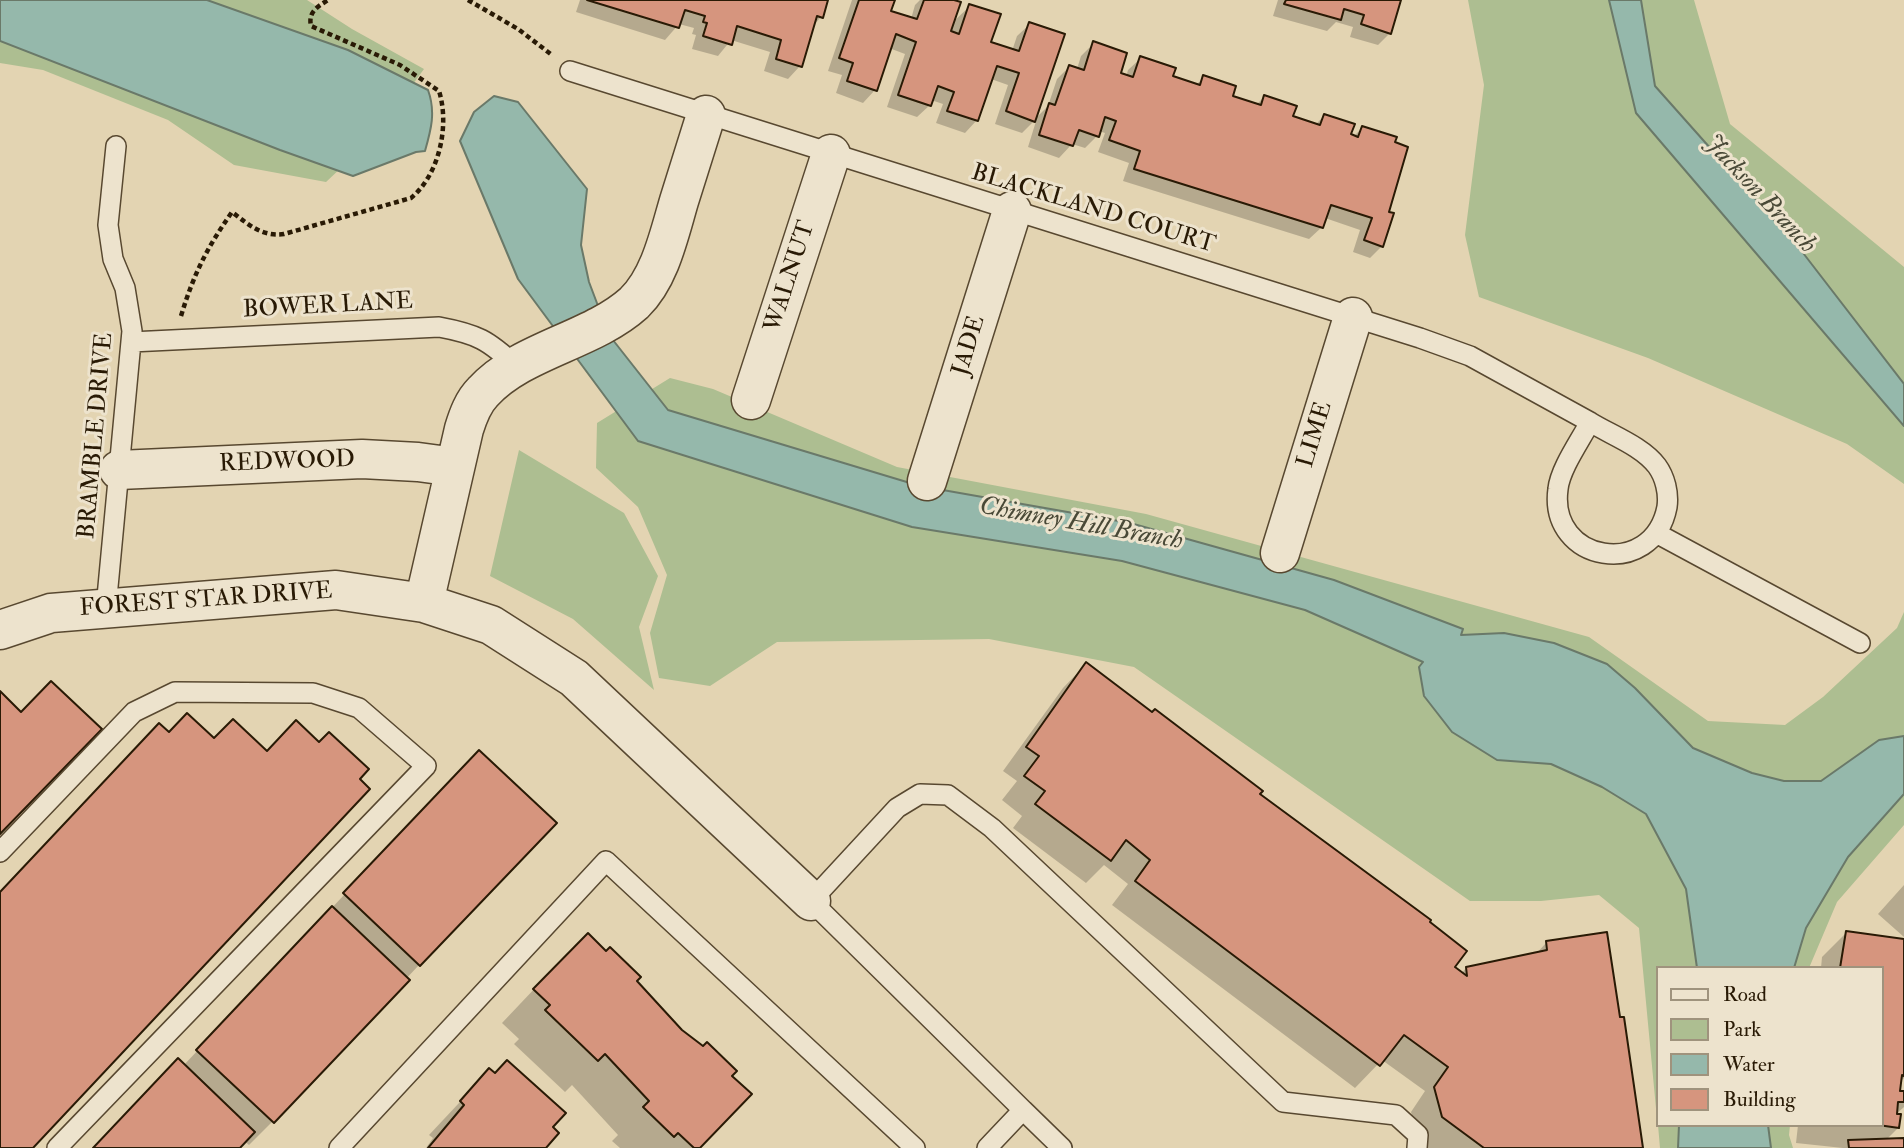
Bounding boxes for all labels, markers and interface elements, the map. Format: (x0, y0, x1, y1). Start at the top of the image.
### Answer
water label: Jackson Branch (1696, 129, 1822, 261)
street label: BLACKLAND COURT (968, 159, 1218, 261)
street label: WALNUT (760, 218, 822, 336)
street label: BOWER LANE (242, 288, 414, 326)
street label: JADE (947, 312, 993, 380)
street label: BRAMBLE DRIVE (74, 332, 120, 540)
street label: LIME (1292, 398, 1340, 472)
street label: REDWOOD (219, 446, 355, 480)
water label: Chimney Hill Branch (977, 492, 1185, 558)
street label: FOREST STAR DRIVE (79, 578, 333, 624)
legend (1656, 966, 1883, 1127)
text: Road (1723, 981, 1767, 1008)
text: Park (1723, 1016, 1761, 1043)
text: Water (1723, 1051, 1775, 1078)
text: Building (1723, 1086, 1796, 1113)

